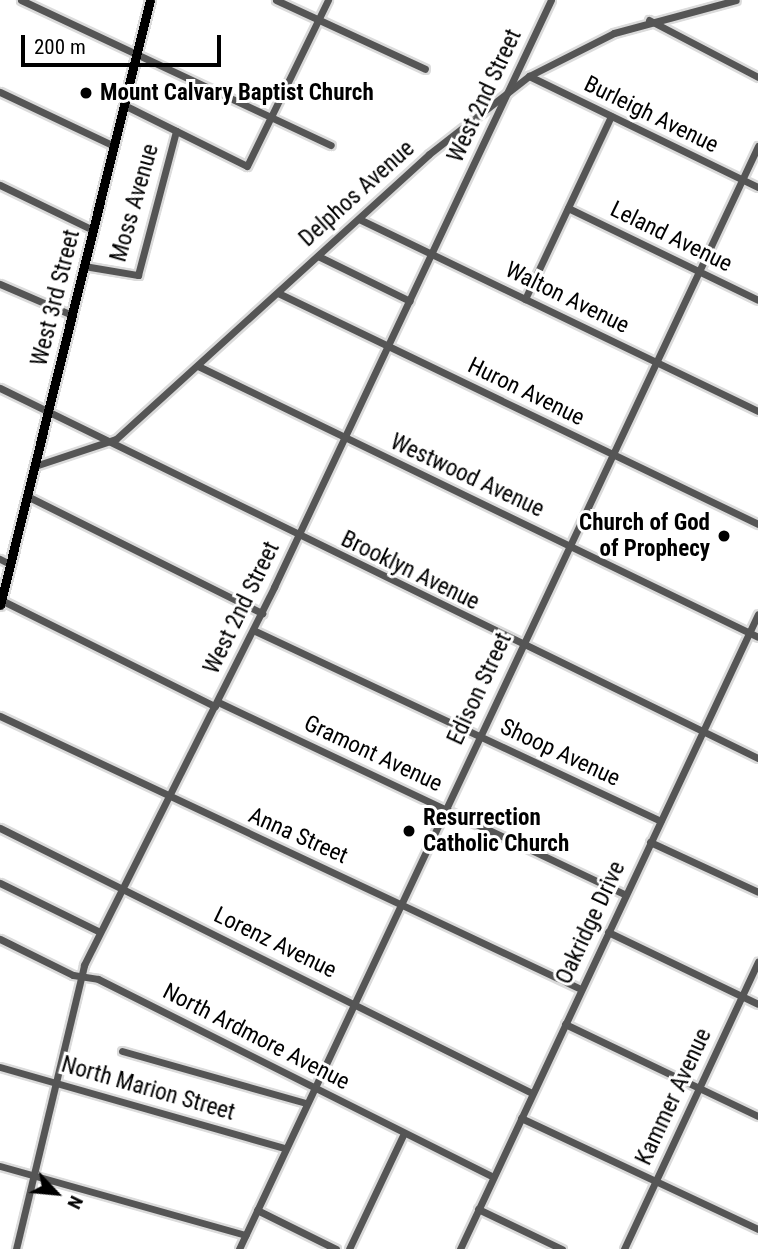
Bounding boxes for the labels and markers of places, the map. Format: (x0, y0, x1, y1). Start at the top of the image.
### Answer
place label: Mount Calvary Baptist Church (100, 79, 374, 107)
marker: Mount Calvary Baptist Church (78, 85, 94, 101)
place label: Church of God of Prophecy (579, 509, 710, 563)
marker: Church of God of Prophecy (716, 528, 732, 544)
place label: Resurrection Catholic Church (423, 804, 569, 858)
marker: Resurrection Catholic Church (401, 823, 417, 839)

